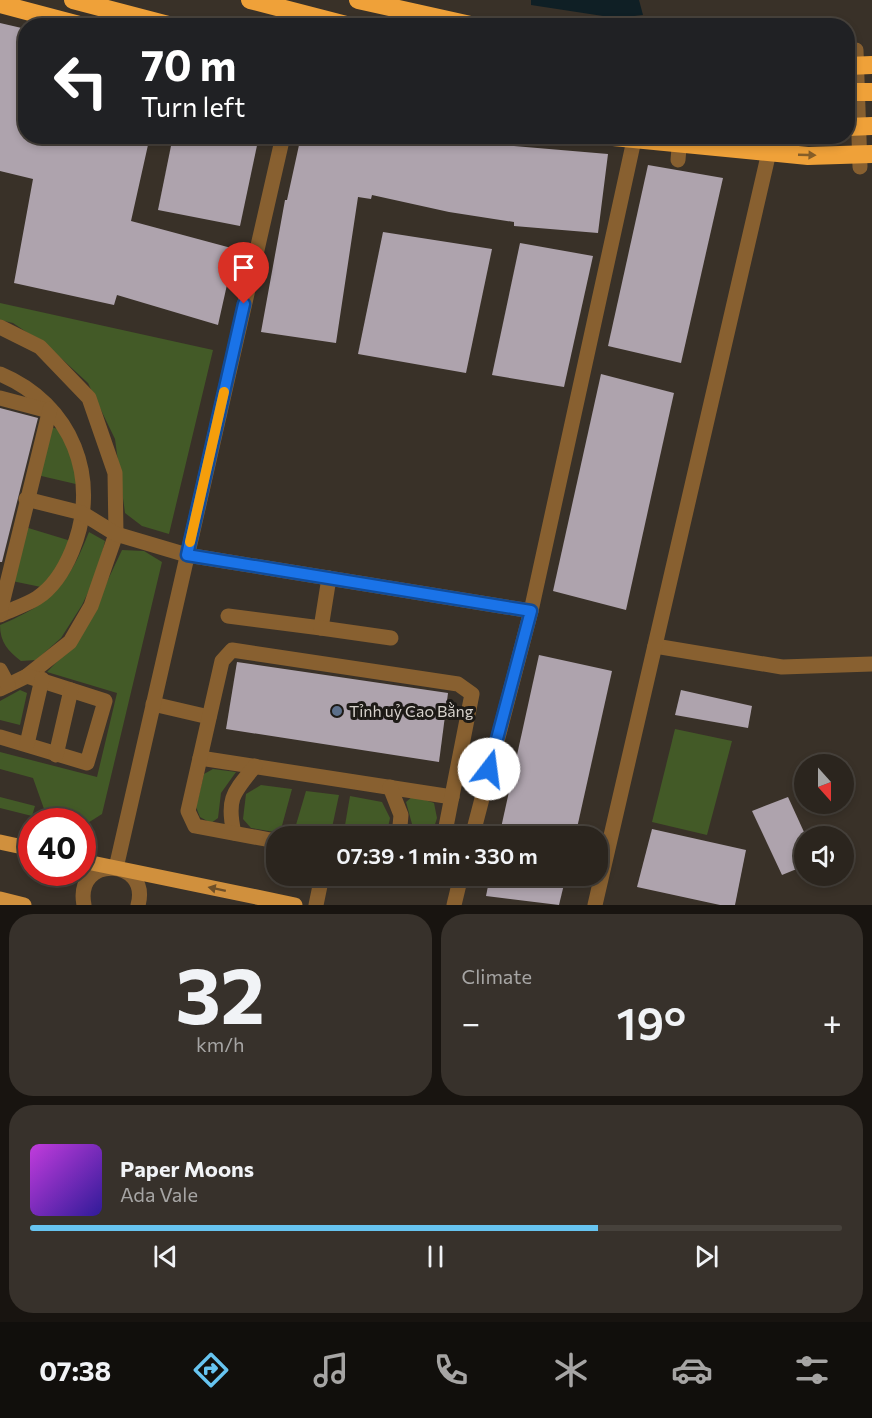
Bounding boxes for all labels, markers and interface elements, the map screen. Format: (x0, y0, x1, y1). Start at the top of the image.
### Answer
text: 70 m (141, 38, 236, 90)
icon: left (42, 42, 120, 120)
text: Turn left (141, 90, 245, 123)
one-way arrow (798, 151, 817, 160)
pin (218, 242, 269, 304)
icon: arrive (227, 251, 260, 284)
place label: Tỉnh uỷ Cao Bằng (349, 701, 474, 720)
marker: Tỉnh uỷ Cao Bằng (330, 704, 344, 718)
position arrow (457, 737, 521, 801)
north arrow (794, 754, 854, 814)
map controls (794, 754, 854, 886)
speed limit sign: 40 (18, 808, 96, 886)
button: sound (794, 826, 854, 886)
text: 07:39 · 1 min · 330 m (336, 842, 538, 869)
one-way arrow (207, 884, 226, 893)
text: 32 (176, 945, 265, 1040)
text: Climate (462, 964, 532, 988)
text: 19° (617, 994, 686, 1049)
text: − (462, 1001, 480, 1042)
text: + (823, 1001, 842, 1042)
text: km/h (196, 1032, 245, 1056)
text: Paper Moons (120, 1155, 254, 1182)
text: Ada Vale (120, 1182, 198, 1206)
icon: previous (149, 1240, 182, 1273)
icon: pause (419, 1240, 452, 1273)
icon: next (690, 1240, 723, 1273)
icon: directions (190, 1349, 232, 1391)
icon: music (310, 1349, 352, 1391)
icon: phone (430, 1349, 472, 1391)
icon: climate (550, 1349, 592, 1391)
icon: car (671, 1349, 713, 1391)
icon: filters (791, 1349, 833, 1391)
text: 07:38 (39, 1354, 111, 1387)

